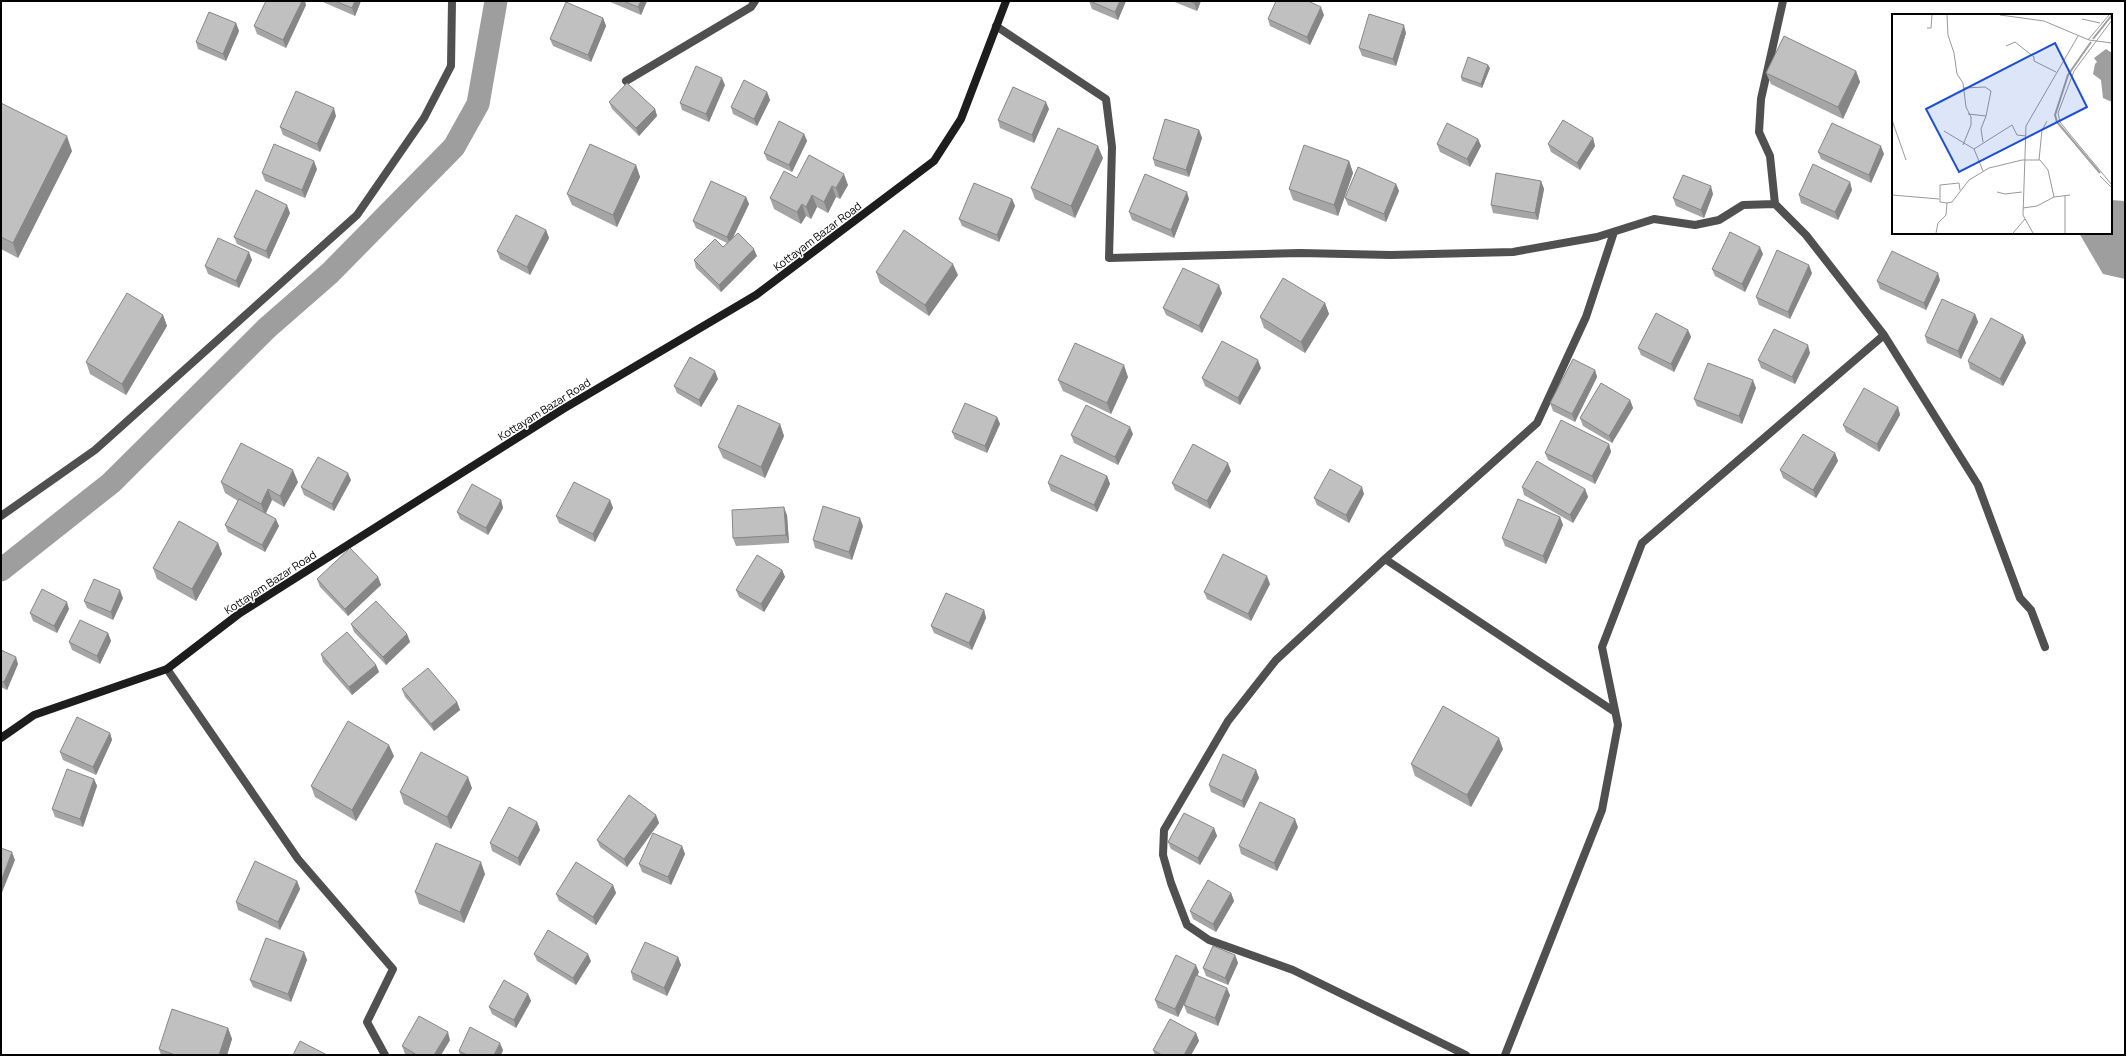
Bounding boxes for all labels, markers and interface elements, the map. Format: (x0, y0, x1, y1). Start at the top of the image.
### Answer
inset map (1892, 14, 2112, 234)
street label: Kottayam Bazar Road (770, 198, 864, 274)
street label: Kottayam Bazar Road (495, 374, 593, 444)
street label: Kottayam Bazar Road (221, 547, 319, 617)

